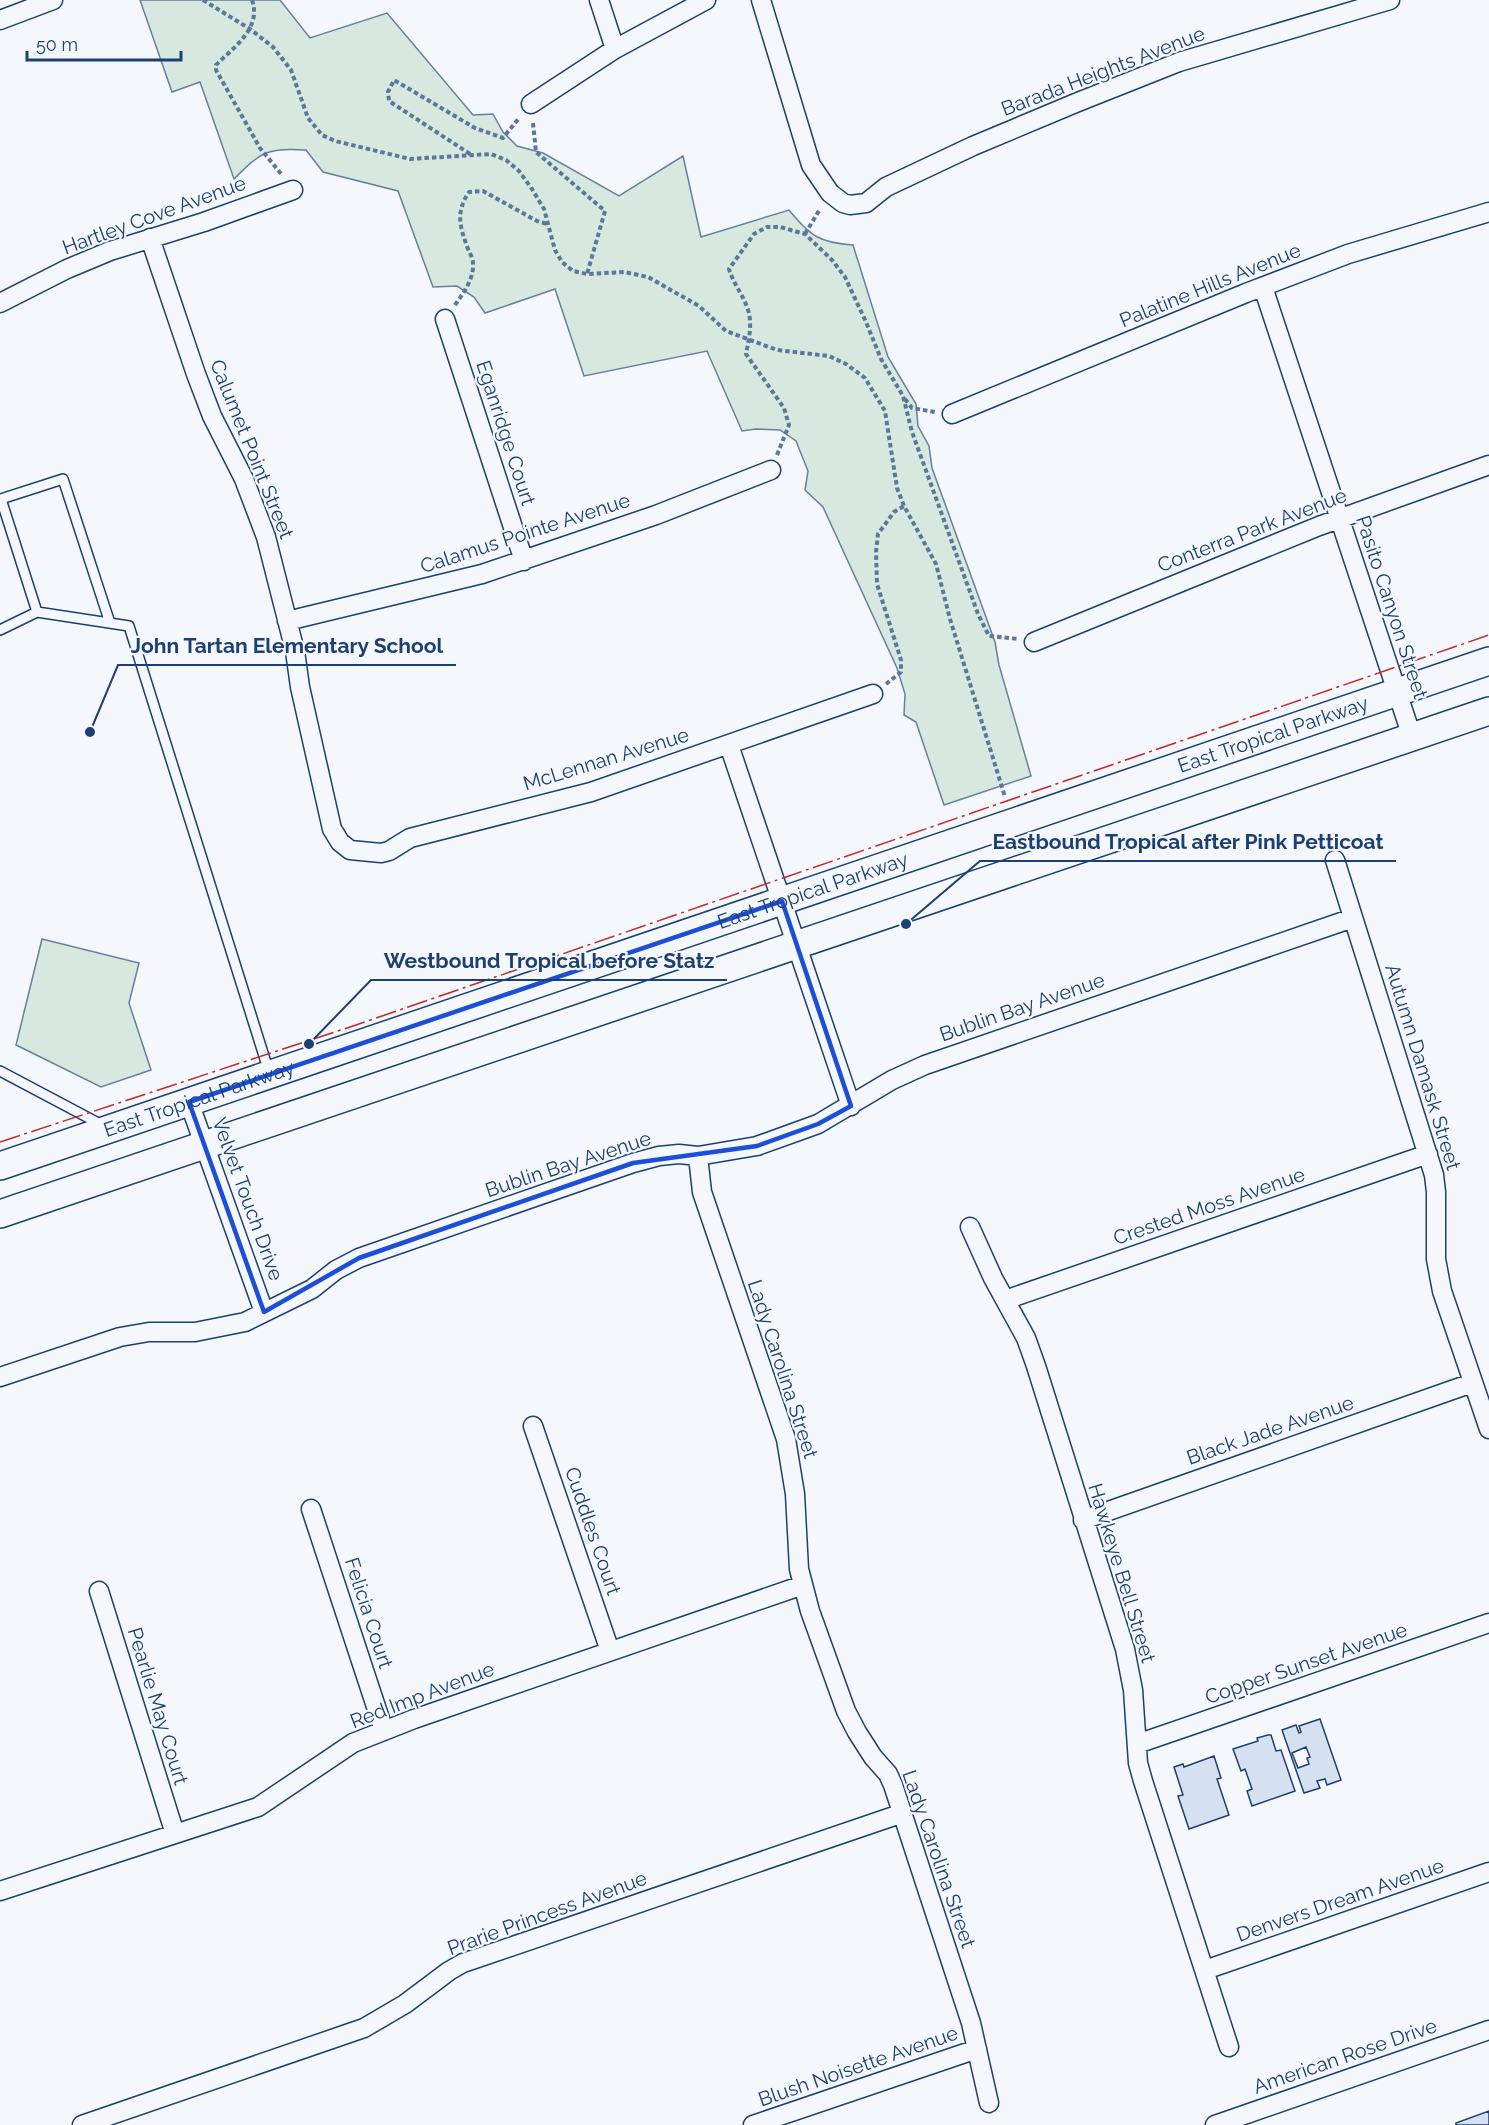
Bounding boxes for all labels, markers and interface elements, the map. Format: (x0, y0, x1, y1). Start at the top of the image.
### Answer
street label: Barada Heights Avenue (998, 21, 1208, 121)
scale bar (27, 24, 182, 62)
text: 50 m (36, 34, 78, 55)
street label: Hartley Cove Avenue (59, 171, 249, 259)
street label: Palatine Hills Avenue (1116, 238, 1304, 332)
street label: Calumet Point Street (205, 356, 299, 542)
street label: Eganridge Court (471, 357, 541, 509)
street label: Conterra Park Avenue (1154, 483, 1350, 577)
street label: Calamus Pointe Avenue (417, 488, 633, 578)
street label: Pasito Canyon Street (1351, 512, 1433, 702)
callout: John Tartan Elementary School (118, 626, 456, 665)
text: John Tartan Elementary School (131, 633, 443, 658)
street label: East Tropical Parkway (1174, 691, 1371, 778)
street label: McLennan Avenue (520, 722, 692, 796)
callout: Eastbound Tropical after Pink Petticoat (980, 822, 1396, 861)
text: Eastbound Tropical after Pink Petticoat (992, 829, 1384, 854)
street label: East Tropical Parkway (714, 847, 911, 934)
callout: Westbound Tropical before Statz (371, 941, 727, 980)
text: Westbound Tropical before Statz (384, 948, 714, 973)
street label: Autumn Damask Street (1380, 961, 1466, 1173)
street label: Bublin Bay Avenue (936, 967, 1108, 1047)
street label: East Tropical Parkway (100, 1055, 297, 1142)
street label: Velvet Touch Drive (207, 1114, 289, 1284)
street label: Bublin Bay Avenue (482, 1126, 654, 1202)
street label: Crested Moss Avenue (1110, 1162, 1308, 1250)
street label: Lady Carolina Street (743, 1277, 823, 1462)
street label: Black Jade Avenue (1183, 1390, 1357, 1470)
street label: Cuddles Court (560, 1464, 626, 1598)
street label: Hawkeye Bell Street (1083, 1480, 1161, 1666)
street label: Felicia Court (340, 1554, 398, 1672)
street label: Copper Sunset Avenue (1202, 1617, 1410, 1709)
street label: Pearlie May Court (123, 1624, 193, 1788)
street label: Red Imp Avenue (347, 1656, 498, 1734)
street label: Lady Carolina Street (897, 1767, 981, 1951)
street label: Denvers Dream Avenue (1233, 1853, 1447, 1947)
street label: Prarie Princess Avenue (444, 1866, 650, 1960)
street label: American Rose Drive (1250, 2013, 1440, 2099)
street label: Blush Noisette Avenue (755, 2020, 961, 2111)

